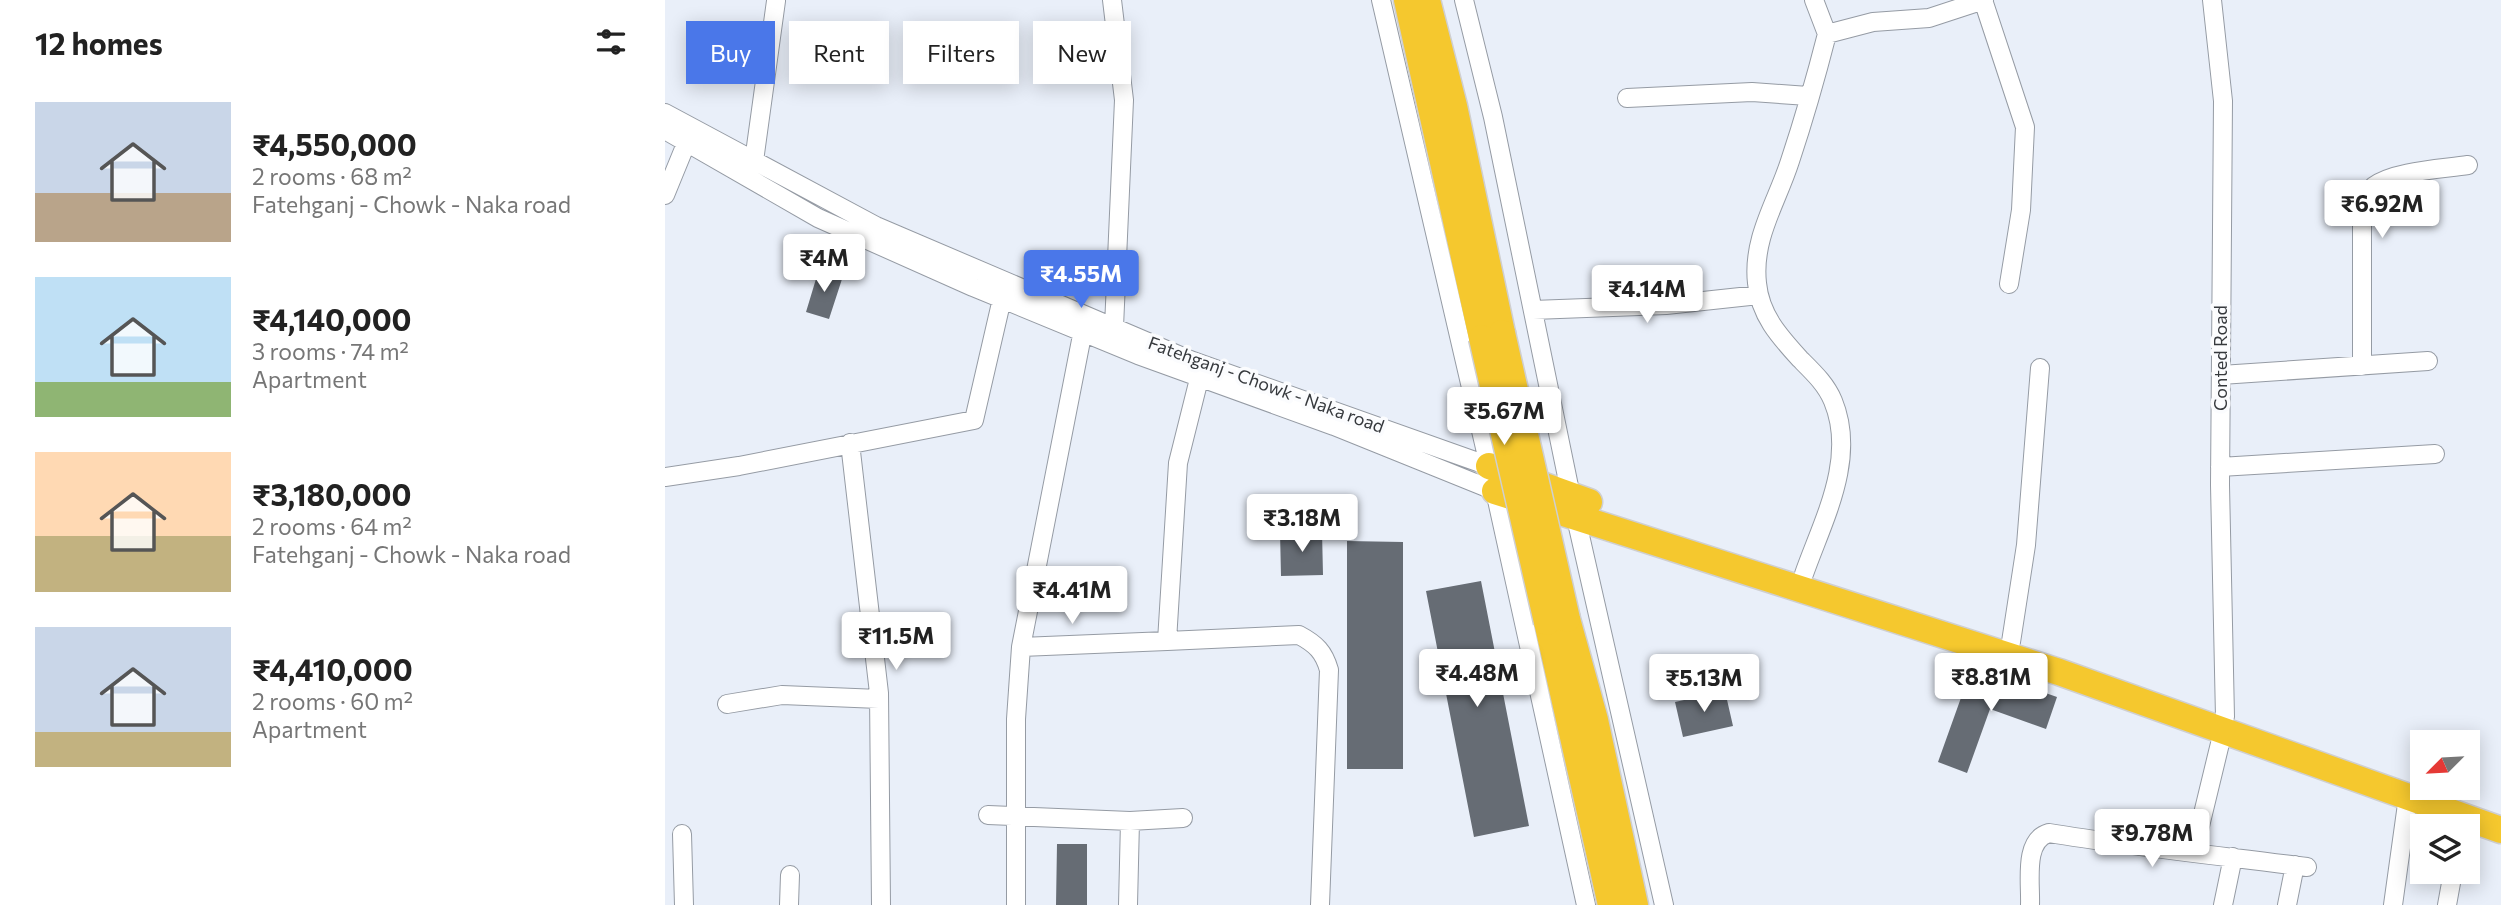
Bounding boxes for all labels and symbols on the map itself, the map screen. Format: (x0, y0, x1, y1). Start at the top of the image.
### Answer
pin: ₹6.92M (2325, 180, 2439, 240)
pin: ₹4M (790, 234, 858, 294)
pin: ₹4.55M (1024, 250, 1138, 310)
pin: ₹4.14M (1590, 266, 1704, 325)
street label: Conted Road (2209, 305, 2231, 411)
street label: Fatehganj - Chowk - Naka road (1145, 331, 1387, 437)
pin: ₹5.67M (1447, 388, 1561, 447)
pin: ₹3.18M (1245, 494, 1359, 554)
pin: ₹4.41M (1015, 566, 1129, 626)
pin: ₹11.5M (839, 612, 953, 672)
pin: ₹4.48M (1420, 650, 1534, 709)
pin: ₹5.13M (1647, 654, 1761, 714)
pin: ₹8.81M (1934, 654, 2048, 713)
north arrow (2410, 730, 2480, 800)
pin: ₹9.78M (2095, 810, 2209, 869)

